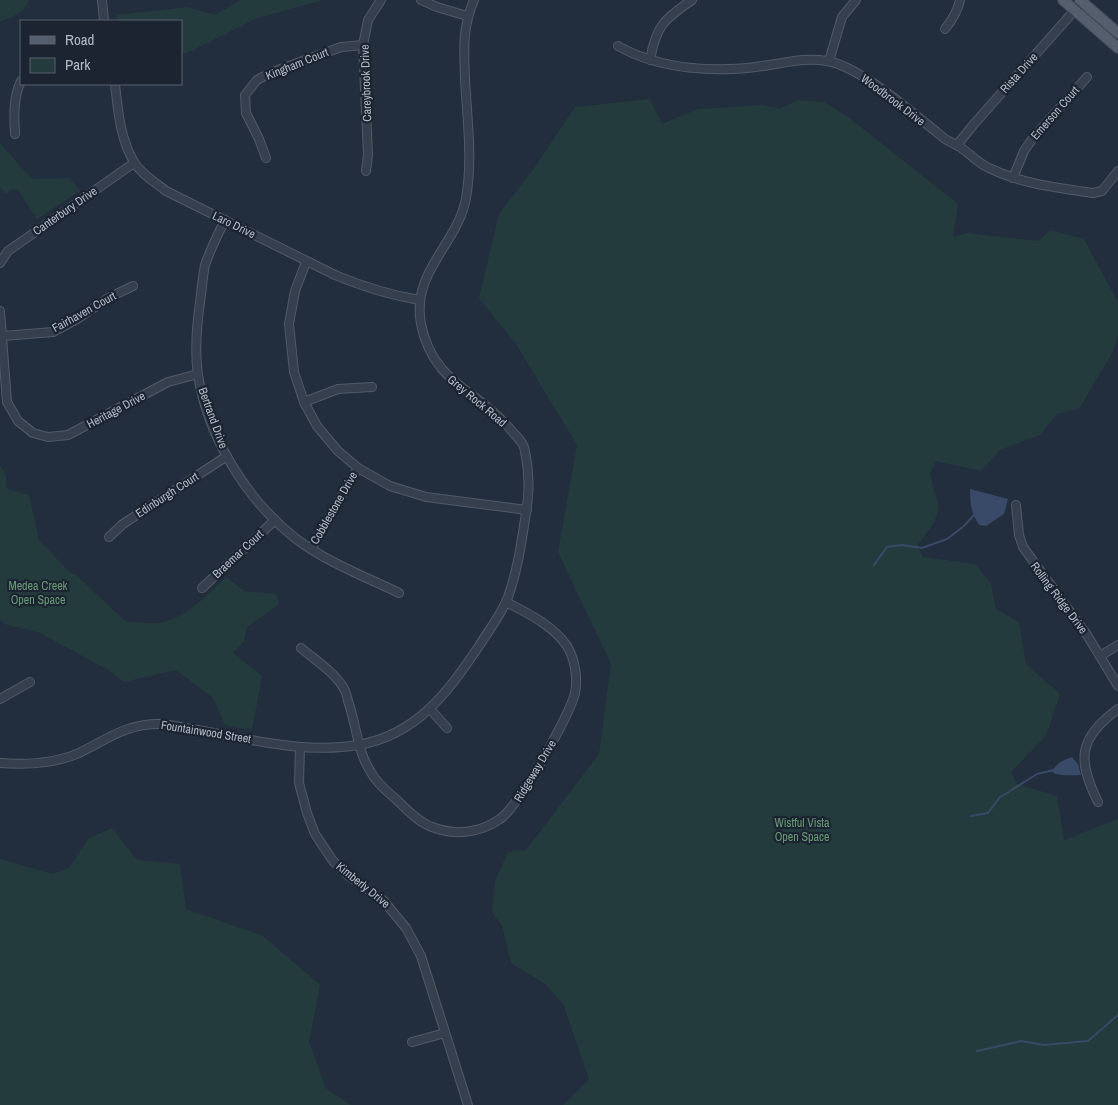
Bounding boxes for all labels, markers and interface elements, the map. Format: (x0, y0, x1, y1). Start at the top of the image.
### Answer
legend (20, 20, 182, 85)
text: Road (65, 29, 94, 50)
street label: Kingham Court (263, 44, 331, 84)
street label: Careybrook Drive (357, 44, 375, 122)
street label: Rista Drive (997, 49, 1041, 97)
text: Park (65, 54, 91, 75)
street label: Woodbrook Drive (858, 71, 928, 129)
street label: Emerson Court (1027, 83, 1083, 143)
street label: Canterbury Drive (30, 183, 100, 239)
street label: Laro Drive (210, 208, 258, 242)
street label: Fairhaven Court (49, 288, 119, 336)
street label: Grey Rock Road (444, 371, 510, 431)
street label: Bertrand Drive (195, 385, 231, 451)
street label: Heritage Drive (84, 388, 148, 432)
street label: Edinburgh Court (132, 468, 202, 521)
street label: Cobblestone Drive (307, 469, 361, 547)
street label: Braemar Court (209, 526, 267, 582)
street label: Rolling Ridge Drive (1027, 559, 1091, 637)
park label: Medea Creek Open Space (8, 578, 68, 608)
street label: Fountainwood Street (160, 717, 252, 747)
street label: Ridgeway Drive (510, 737, 560, 805)
park label: Wistful Vista Open Space (774, 815, 830, 845)
street label: Kimberly Drive (333, 858, 393, 912)

